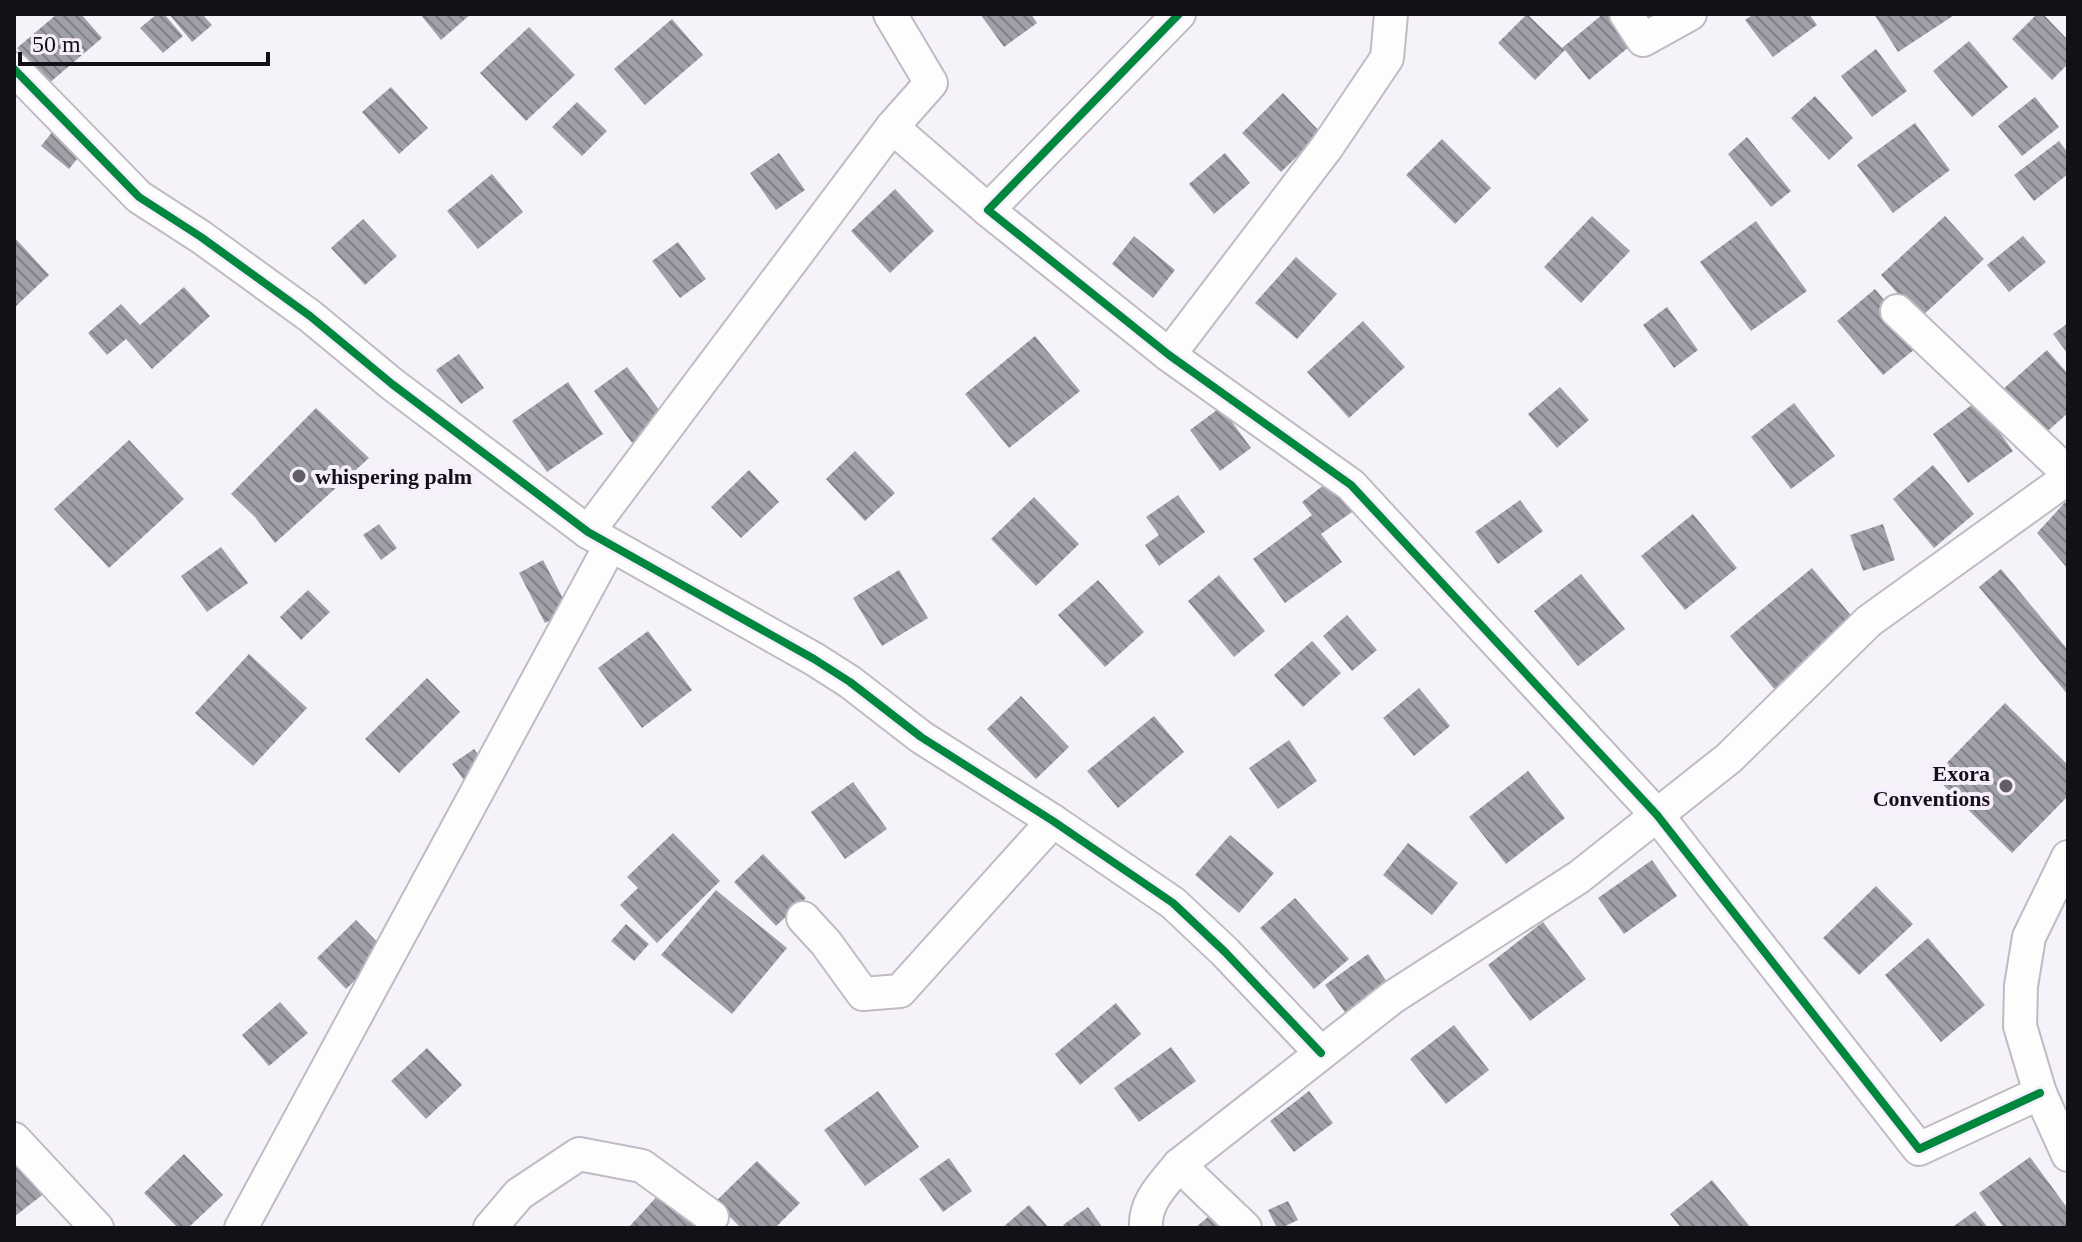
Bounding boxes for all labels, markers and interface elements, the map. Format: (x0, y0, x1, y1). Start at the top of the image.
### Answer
scale bar (20, 16, 268, 66)
text: 50 m (32, 31, 81, 57)
place label: whispering palm (315, 464, 472, 489)
marker: whispering palm (290, 467, 308, 485)
place label: Exora Conventions (1873, 761, 1990, 811)
marker: Exora Conventions (1997, 777, 2015, 795)

